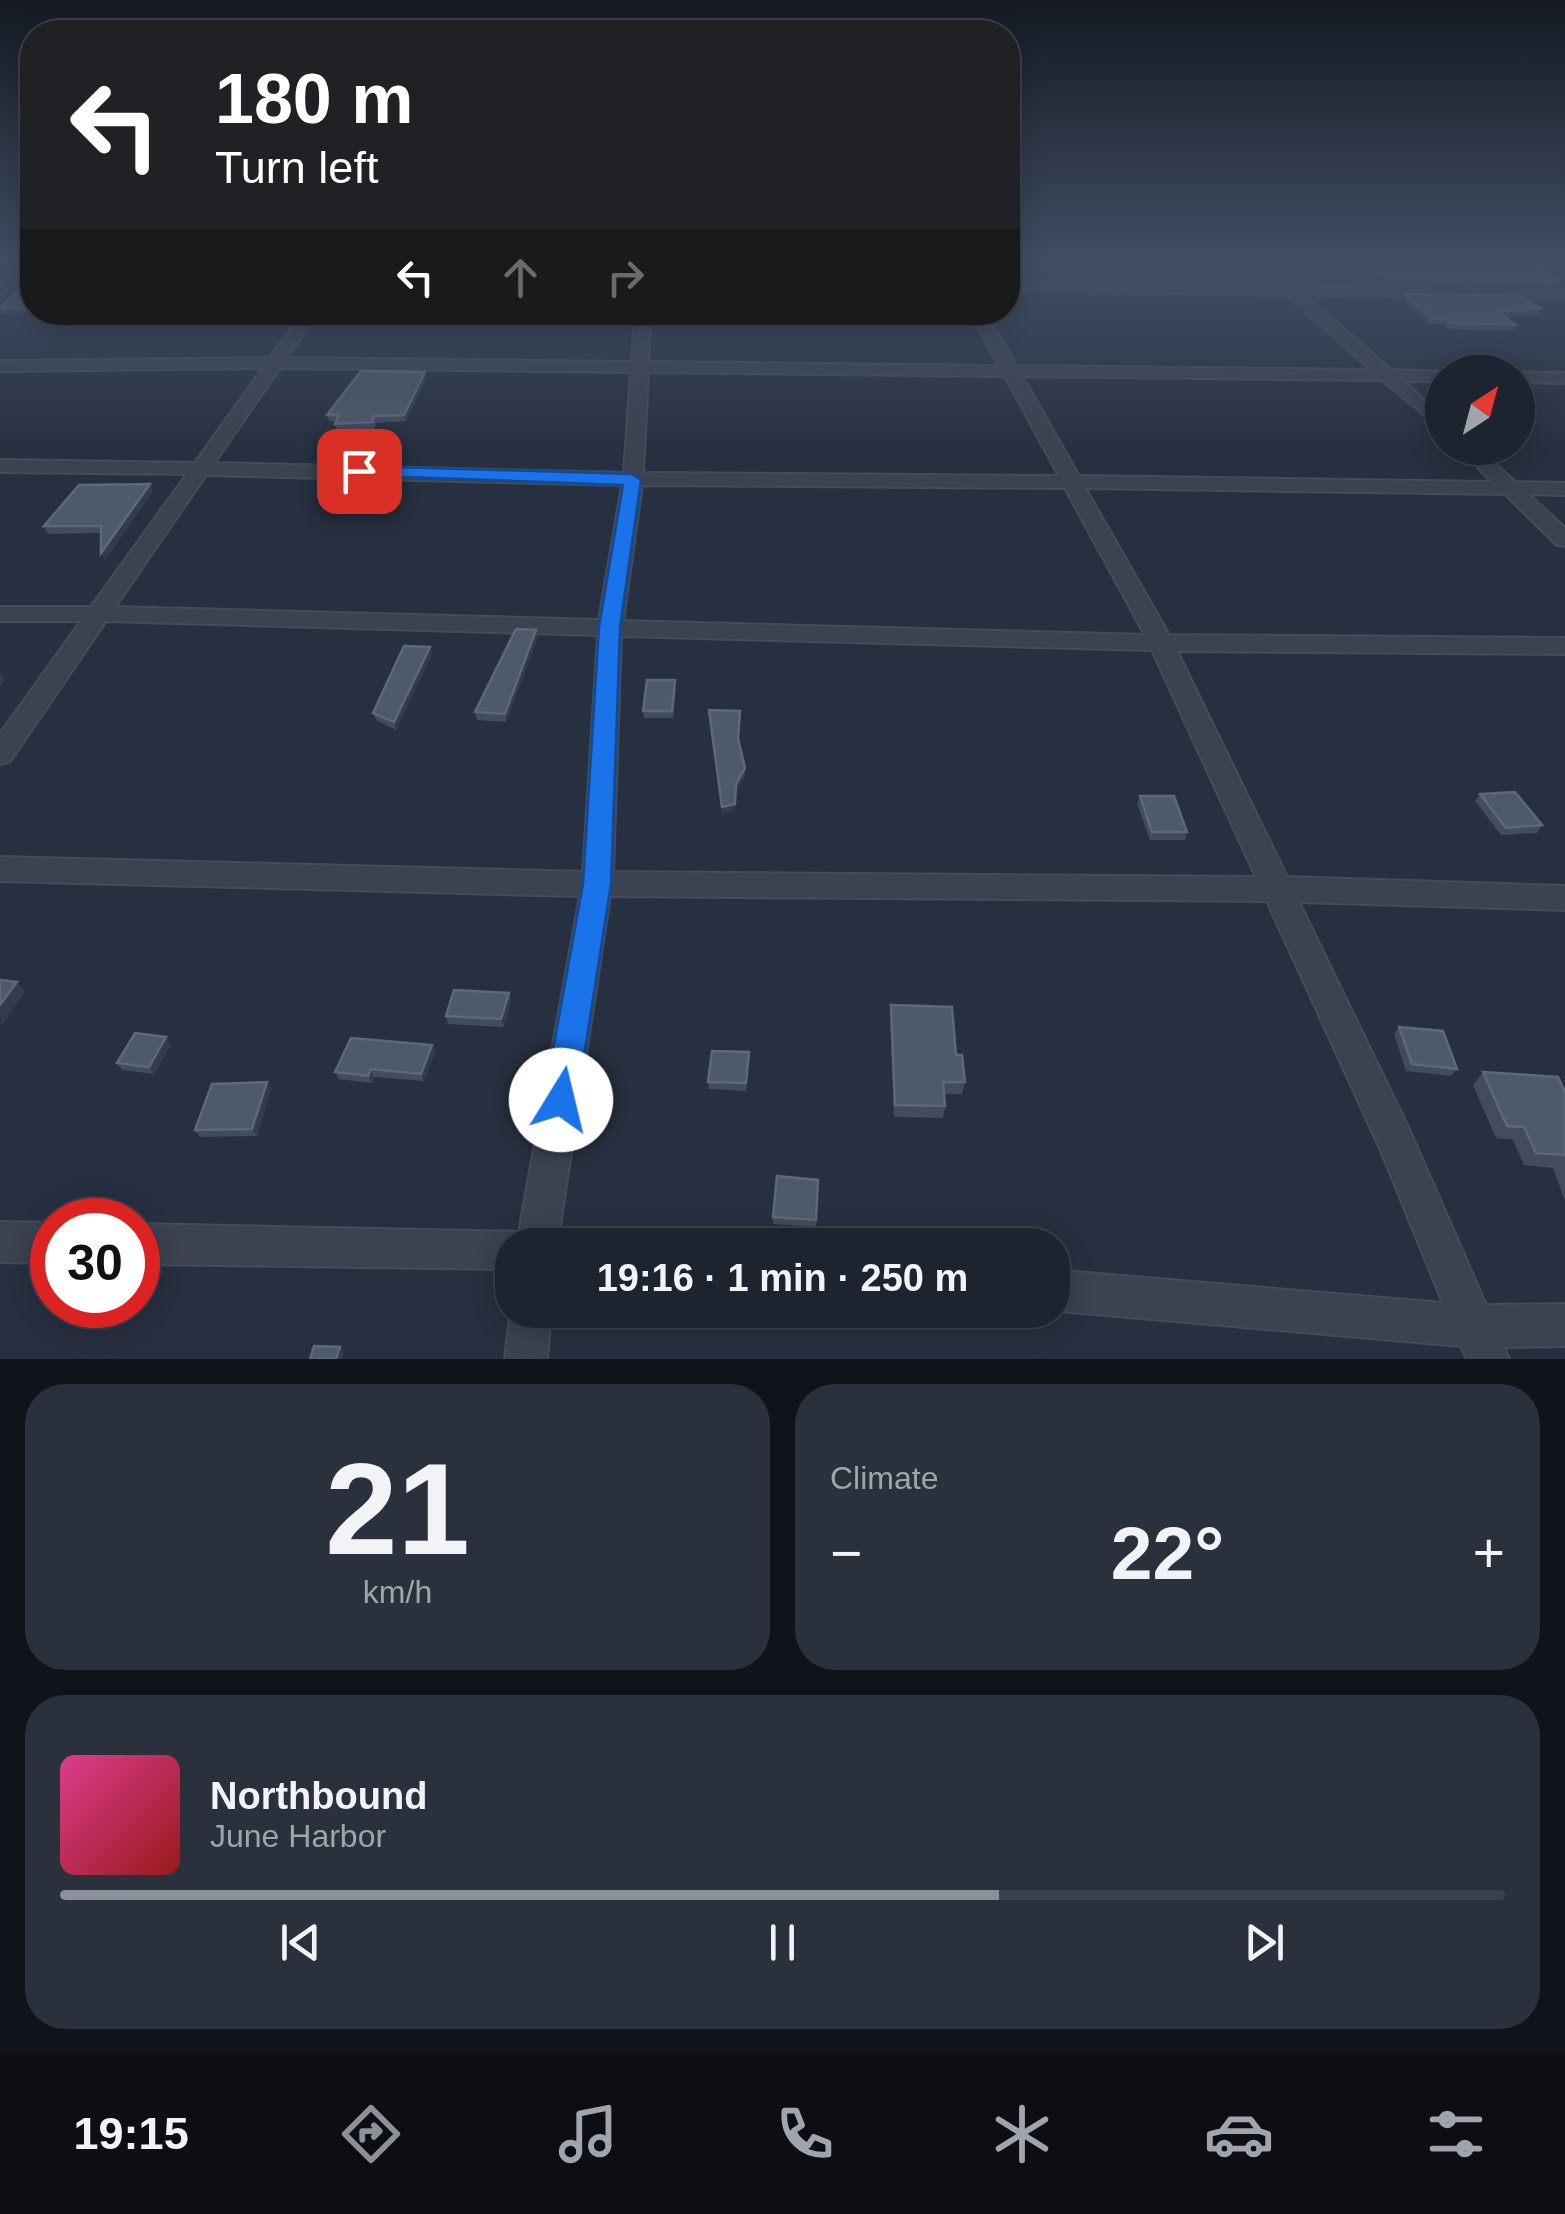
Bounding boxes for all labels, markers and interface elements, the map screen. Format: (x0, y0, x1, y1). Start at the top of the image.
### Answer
icon: left (50, 60, 180, 190)
text: 180 m (215, 60, 413, 138)
text: Turn left (215, 142, 378, 193)
icon: left (388, 250, 443, 305)
icon: ahead (493, 250, 548, 305)
icon: right (598, 250, 653, 305)
north arrow (1425, 355, 1535, 465)
map controls (1425, 355, 1535, 465)
pin (317, 429, 402, 514)
icon: arrive (332, 444, 387, 499)
position arrow (509, 1048, 613, 1152)
speed limit sign: 30 (30, 1198, 160, 1328)
text: 19:16 · 1 min · 250 m (597, 1257, 968, 1299)
text: 21 (325, 1436, 470, 1582)
text: Climate (830, 1460, 938, 1496)
text: 22° (1111, 1511, 1224, 1595)
text: − (830, 1522, 862, 1584)
text: + (1473, 1522, 1505, 1584)
text: km/h (363, 1574, 432, 1610)
text: Northbound (210, 1775, 427, 1817)
text: June Harbor (210, 1818, 386, 1854)
icon: previous (273, 1915, 328, 1970)
icon: pause (755, 1915, 810, 1970)
icon: next (1237, 1915, 1292, 1970)
icon: directions (336, 2099, 406, 2169)
icon: music (553, 2099, 623, 2169)
icon: phone (770, 2099, 840, 2169)
icon: climate (987, 2099, 1057, 2169)
icon: car (1204, 2099, 1274, 2169)
icon: filters (1421, 2099, 1491, 2169)
text: 19:15 (74, 2108, 189, 2159)

